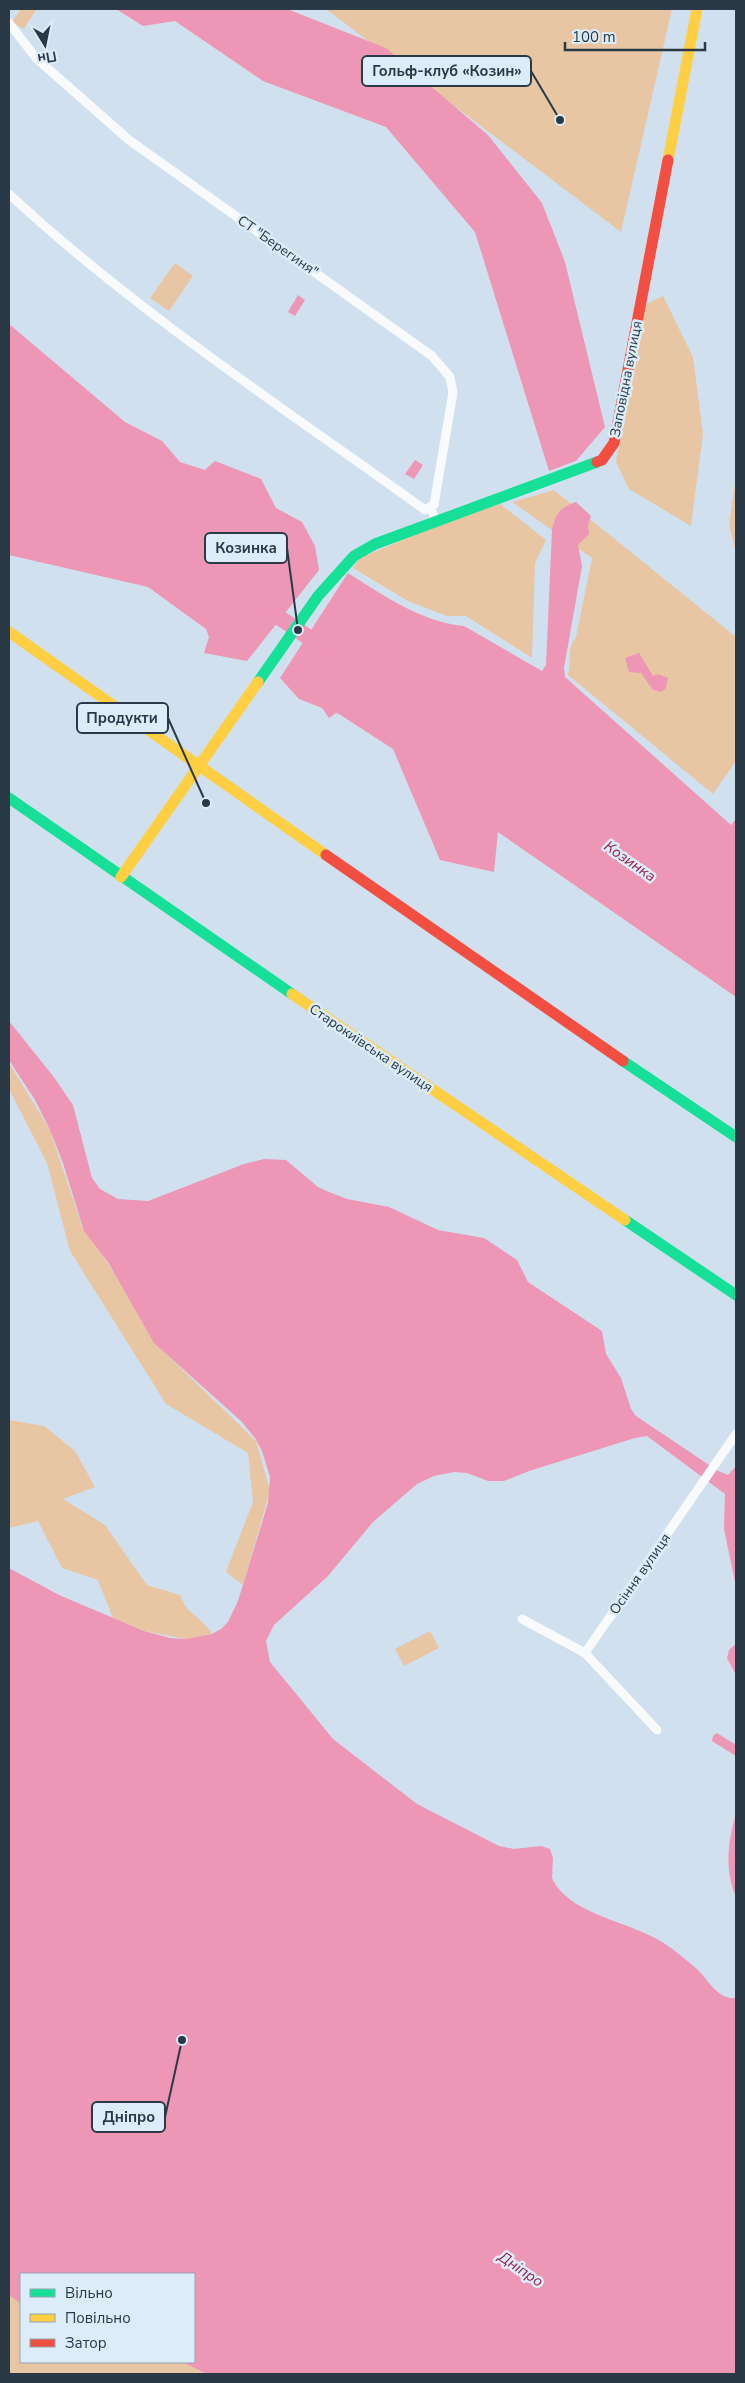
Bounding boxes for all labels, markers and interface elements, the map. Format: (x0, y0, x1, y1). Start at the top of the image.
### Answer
north arrow (20, 20, 70, 70)
scale bar (565, 20, 705, 52)
text: 100 m (572, 27, 616, 47)
text: Пн (36, 46, 58, 68)
callout: Гольф-клуб «Козин» (362, 56, 531, 86)
text: Гольф-клуб «Козин» (372, 61, 522, 81)
street label: СТ "Берегиня" (234, 211, 322, 281)
street label: Заповідна вулиця (605, 319, 647, 439)
callout: Козинка (205, 533, 287, 563)
text: Козинка (215, 538, 277, 558)
callout: Продукти (77, 703, 168, 733)
text: Продукти (86, 708, 158, 728)
water label: Козинка (600, 836, 660, 886)
street label: Старокиївська вулиця (305, 999, 437, 1097)
street label: Осіння вулиця (605, 1530, 675, 1618)
callout: Дніпро (92, 2102, 165, 2132)
text: Дніпро (103, 2107, 155, 2127)
water label: Дніпро (494, 2246, 547, 2291)
legend (20, 2273, 195, 2363)
text: Вільно (65, 2283, 113, 2303)
text: Повільно (65, 2308, 131, 2328)
text: Затор (65, 2333, 107, 2353)

